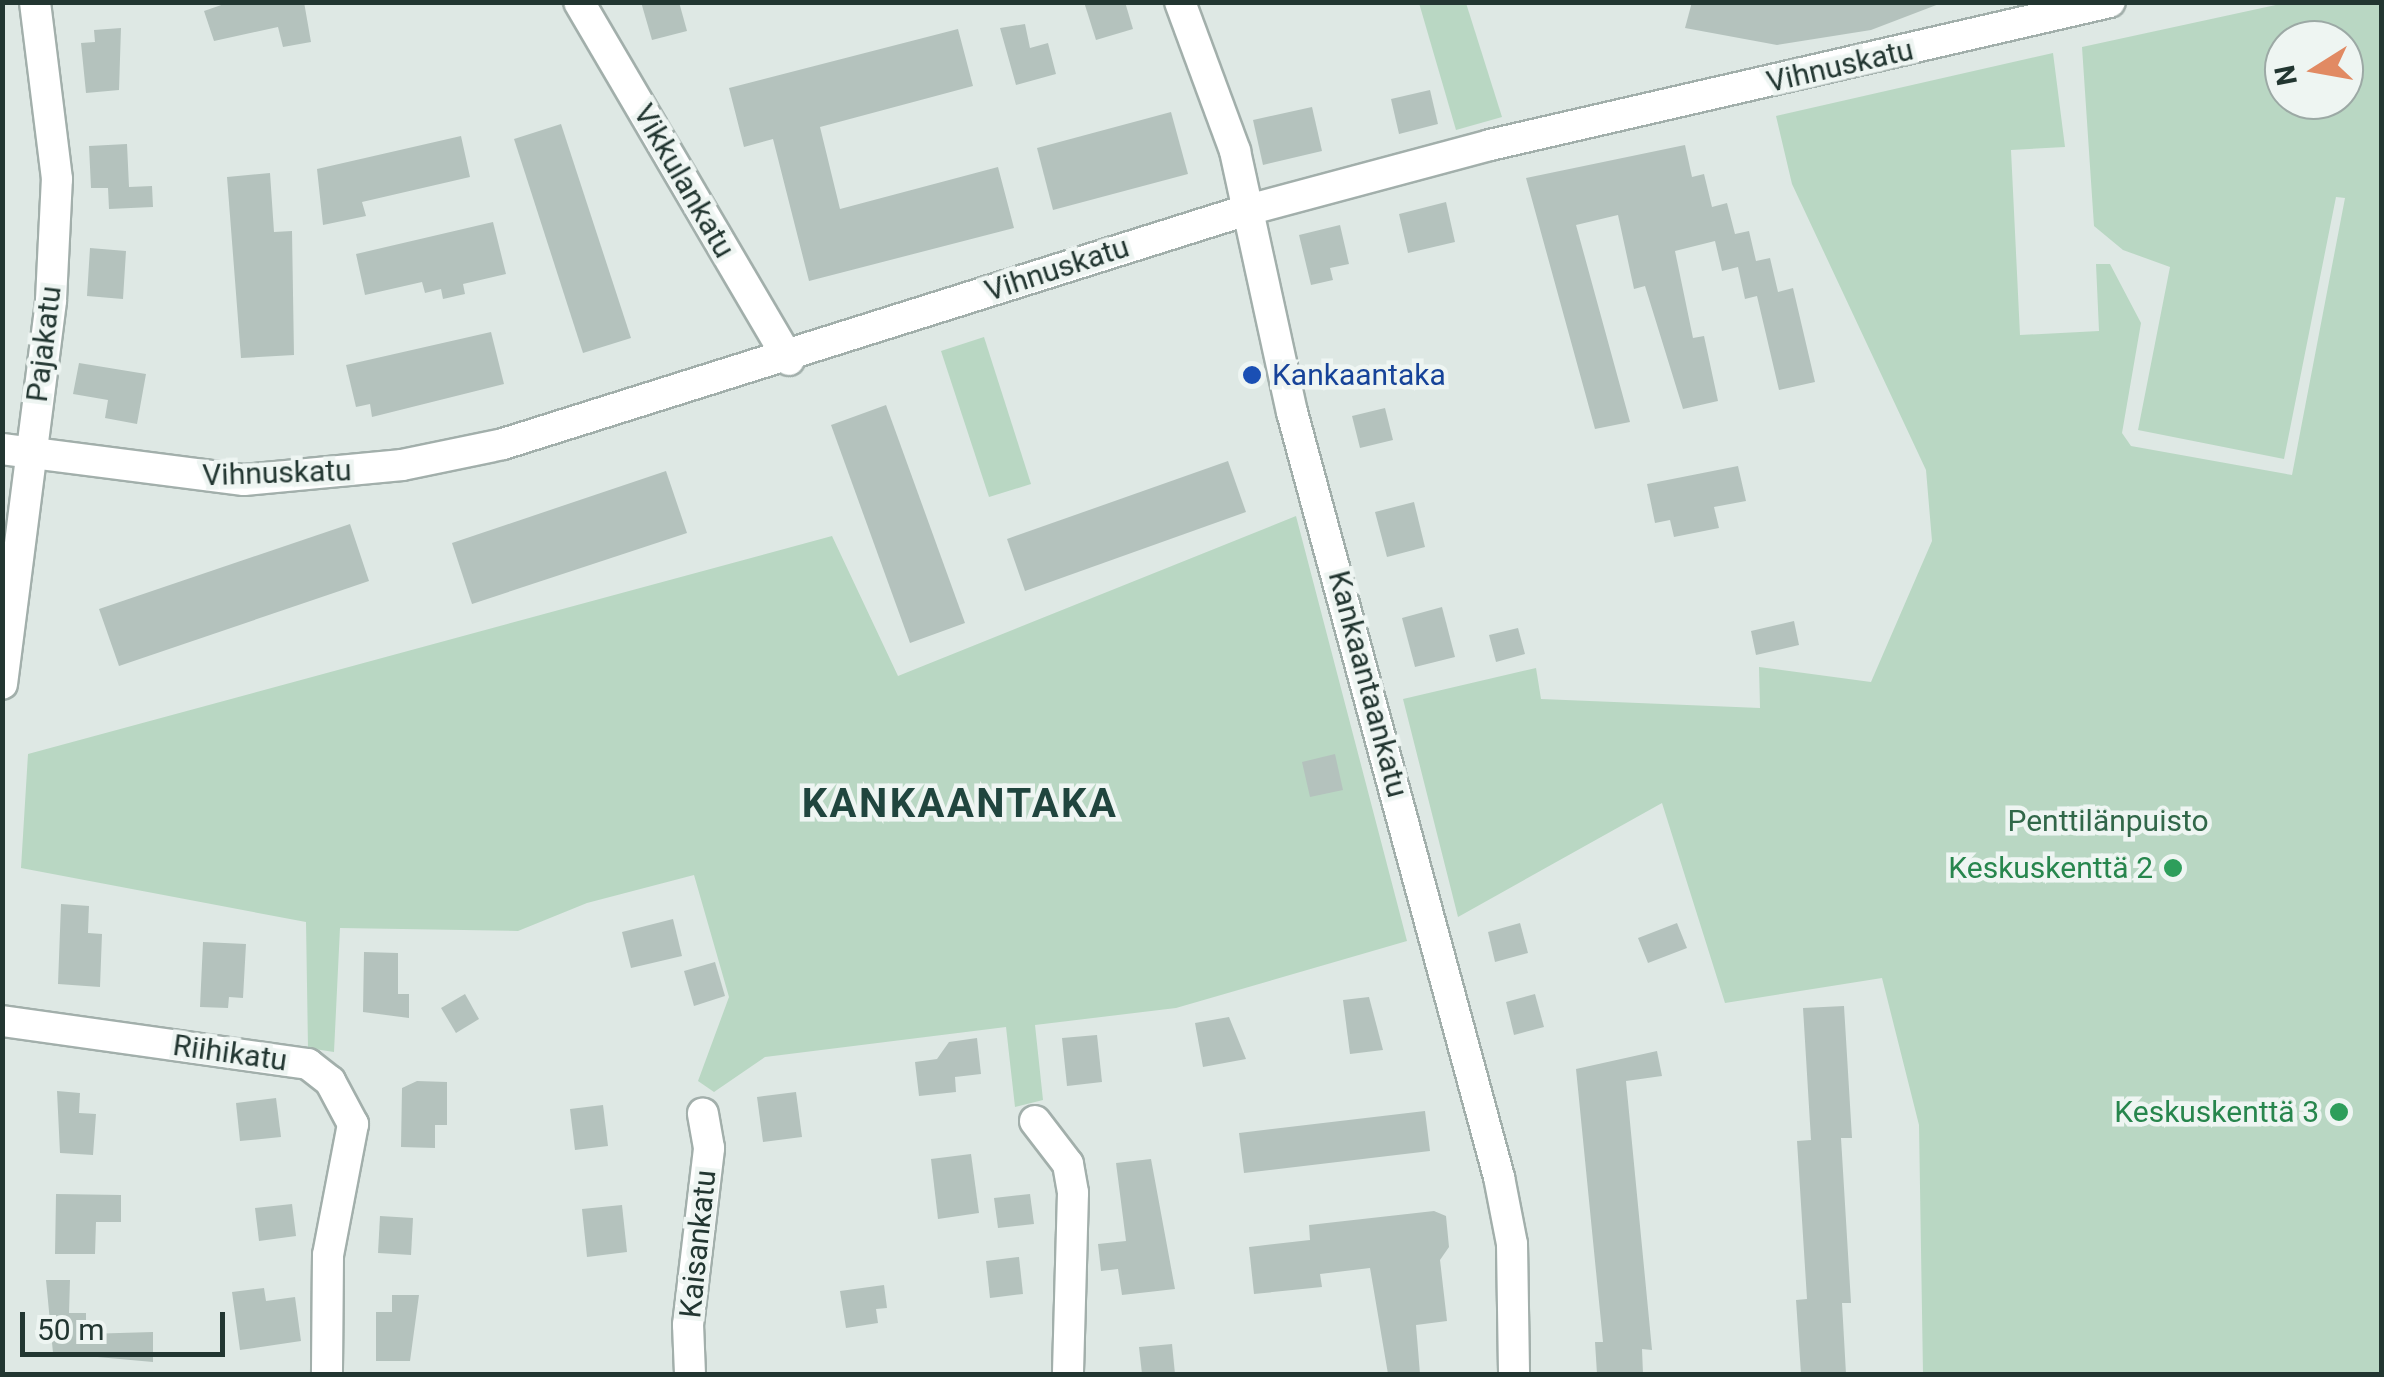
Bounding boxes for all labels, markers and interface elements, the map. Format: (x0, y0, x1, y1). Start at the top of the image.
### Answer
north arrow (2264, 20, 2364, 120)
street label: Vihnuskatu (1763, 32, 1917, 100)
text: N (2268, 63, 2304, 88)
street label: Vikkulankatu (626, 98, 742, 264)
street label: Vihnuskatu (980, 229, 1134, 309)
street label: Pajakatu (19, 284, 69, 404)
place label: Kankaantaka (1272, 357, 1446, 393)
marker: Kankaantaka (1241, 364, 1263, 386)
street label: Vihnuskatu (202, 452, 352, 494)
street label: Kankaantaankatu (1320, 567, 1416, 801)
district label: KANKAANTAKA (802, 780, 1118, 828)
park label: Penttilänpuisto (2007, 803, 2209, 839)
place label: Keskuskenttä 2 (1948, 850, 2153, 886)
marker: Keskuskenttä 2 (2162, 857, 2184, 879)
street label: Riihikatu (171, 1027, 289, 1079)
place label: Keskuskenttä 3 (2114, 1094, 2319, 1130)
marker: Keskuskenttä 3 (2328, 1101, 2350, 1123)
street label: Kaisankatu (672, 1168, 724, 1320)
scale bar (25, 1292, 230, 1354)
text: 50 m (37, 1312, 104, 1347)

